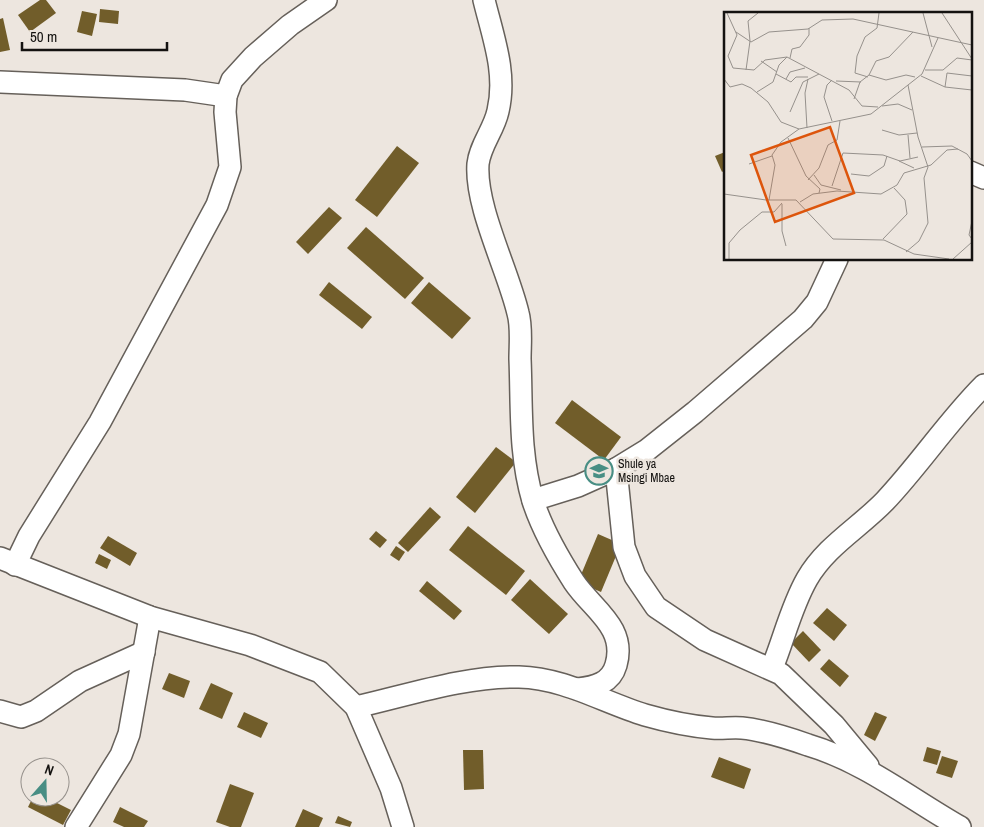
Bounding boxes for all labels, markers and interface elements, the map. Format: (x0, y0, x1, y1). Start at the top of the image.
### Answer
inset map (724, 12, 972, 260)
scale bar (22, 20, 168, 52)
text: 50 m (30, 26, 57, 47)
school or university icon: Shule ya Msingi Mbae (584, 456, 614, 486)
place label: Shule ya Msingi Mbae (618, 456, 675, 486)
north arrow (20, 757, 70, 807)
text: N (42, 760, 56, 780)

